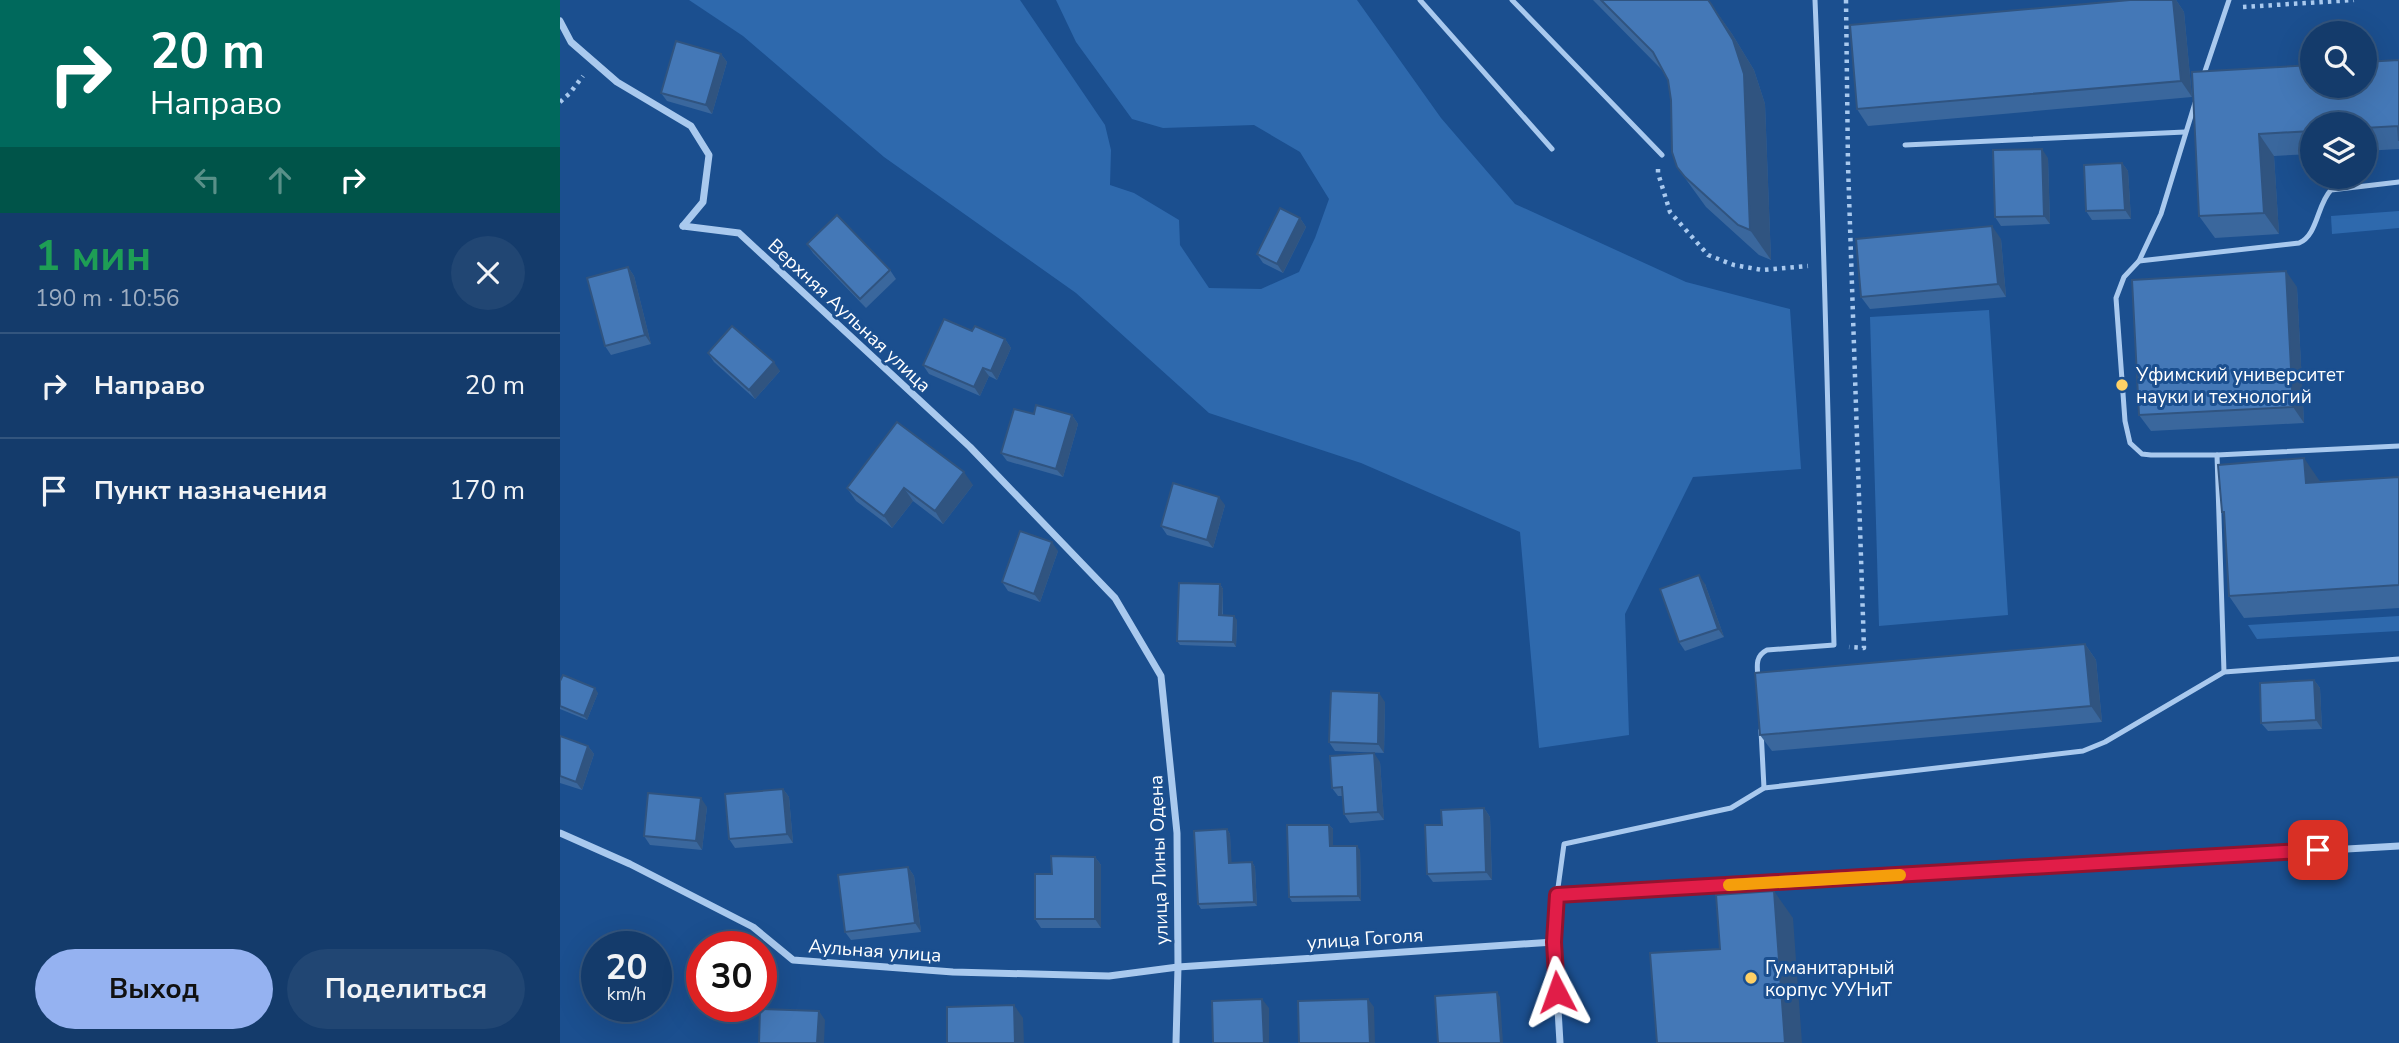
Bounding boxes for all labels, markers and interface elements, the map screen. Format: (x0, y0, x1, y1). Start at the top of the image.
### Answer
text: 20 m (150, 18, 265, 85)
map controls (2300, 21, 2377, 189)
button: search (2300, 21, 2377, 98)
icon: right (35, 28, 126, 119)
text: Направо (150, 82, 282, 125)
button: layers (2300, 112, 2377, 189)
icon: left (188, 161, 226, 199)
icon: ahead (261, 161, 299, 199)
icon: right (334, 161, 372, 199)
text: 1 мин (35, 228, 151, 285)
street label: Верхняя Аульная улица (762, 233, 937, 398)
button: close (451, 236, 525, 310)
text: 190 m · 10:56 (35, 283, 180, 314)
place label: Уфимский университет науки и технологий (2135, 362, 2345, 410)
icon: right (35, 367, 73, 405)
text: Направо (94, 368, 205, 403)
text: 20 m (465, 368, 525, 403)
marker: Уфимский университет науки и технологий (2114, 377, 2130, 393)
icon: arrive (35, 472, 73, 510)
text: Пункт назначения (94, 473, 327, 508)
text: 170 m (449, 473, 525, 508)
street label: улица Лины Одена (1143, 774, 1175, 946)
pin (2288, 820, 2348, 880)
icon: arrive (2299, 831, 2337, 869)
street label: улица Гоголя (1306, 922, 1424, 956)
speed limit sign: 30 (686, 931, 777, 1022)
street label: Аульная улица (807, 933, 942, 969)
text: 20 (605, 944, 648, 991)
button: Выход (35, 949, 273, 1029)
button: Поделиться (287, 949, 525, 1029)
position arrow (1520, 955, 1594, 1029)
place label: Гуманитарный корпус УУНиТ (1765, 955, 1895, 1003)
marker: Гуманитарный корпус УУНиТ (1743, 970, 1759, 986)
text: km/h (607, 982, 646, 1006)

